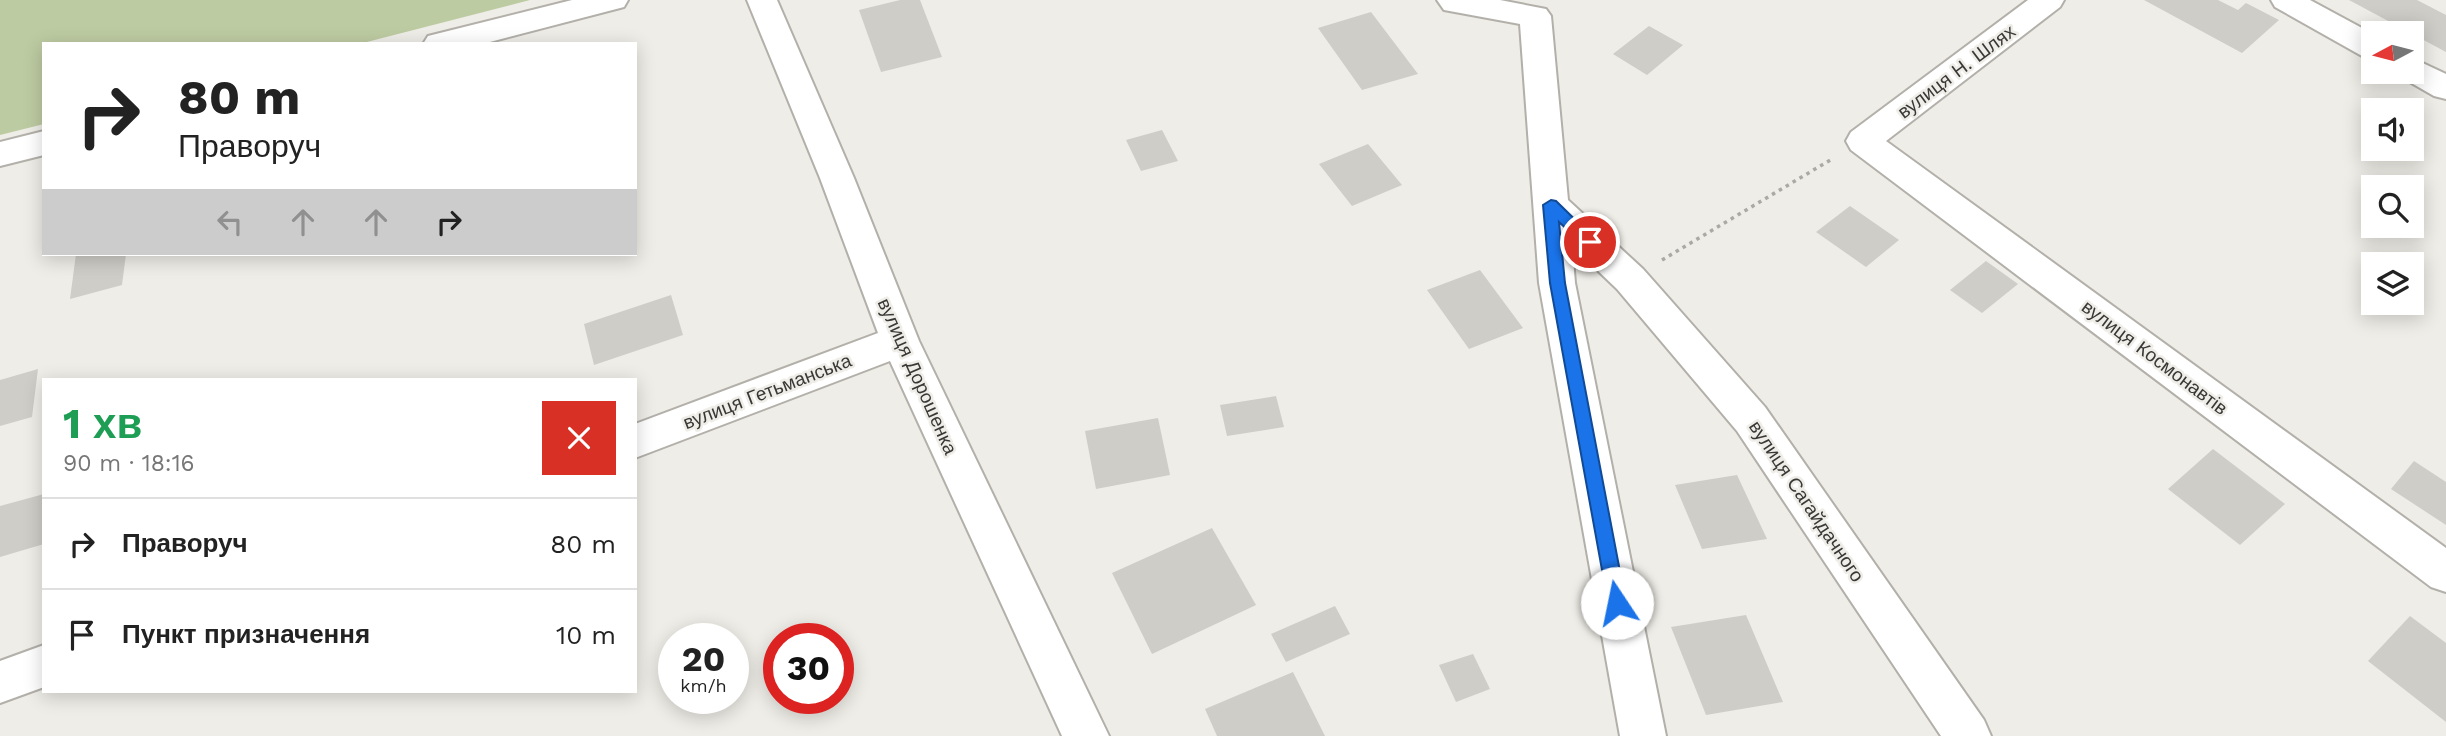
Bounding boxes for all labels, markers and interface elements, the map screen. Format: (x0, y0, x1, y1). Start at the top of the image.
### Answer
street label: вулиця Н. Шлях (1893, 19, 2020, 123)
north arrow (2361, 21, 2424, 84)
map controls (2361, 21, 2424, 315)
text: 80 m (178, 68, 300, 126)
icon: right (63, 70, 154, 161)
button: sound (2361, 98, 2424, 161)
text: Праворуч (178, 127, 321, 165)
button: search (2361, 175, 2424, 238)
icon: left (211, 203, 249, 241)
icon: ahead (284, 203, 322, 241)
icon: ahead (357, 203, 395, 241)
icon: right (430, 203, 468, 241)
pin (1560, 212, 1620, 272)
icon: arrive (1571, 223, 1609, 261)
button: layers (2361, 252, 2424, 315)
street label: вулиця Дорошенка (873, 295, 962, 458)
street label: вулиця Космонавтів (2077, 295, 2232, 420)
street label: вулиця Гетьманська (680, 349, 855, 434)
text: 1 хв (63, 399, 142, 448)
button: close (542, 401, 616, 475)
street label: вулиця Сагайдачного (1744, 416, 1869, 586)
text: 90 m · 18:16 (63, 450, 195, 477)
icon: right (63, 525, 101, 563)
text: Праворуч (122, 528, 248, 558)
text: 80 m (550, 529, 616, 559)
position arrow (1580, 566, 1654, 640)
icon: arrive (63, 616, 101, 654)
text: Пункт призначення (122, 619, 370, 649)
text: 10 m (556, 620, 616, 650)
speed limit sign: 30 (763, 623, 854, 714)
text: 20 (682, 638, 725, 680)
text: km/h (680, 675, 727, 696)

